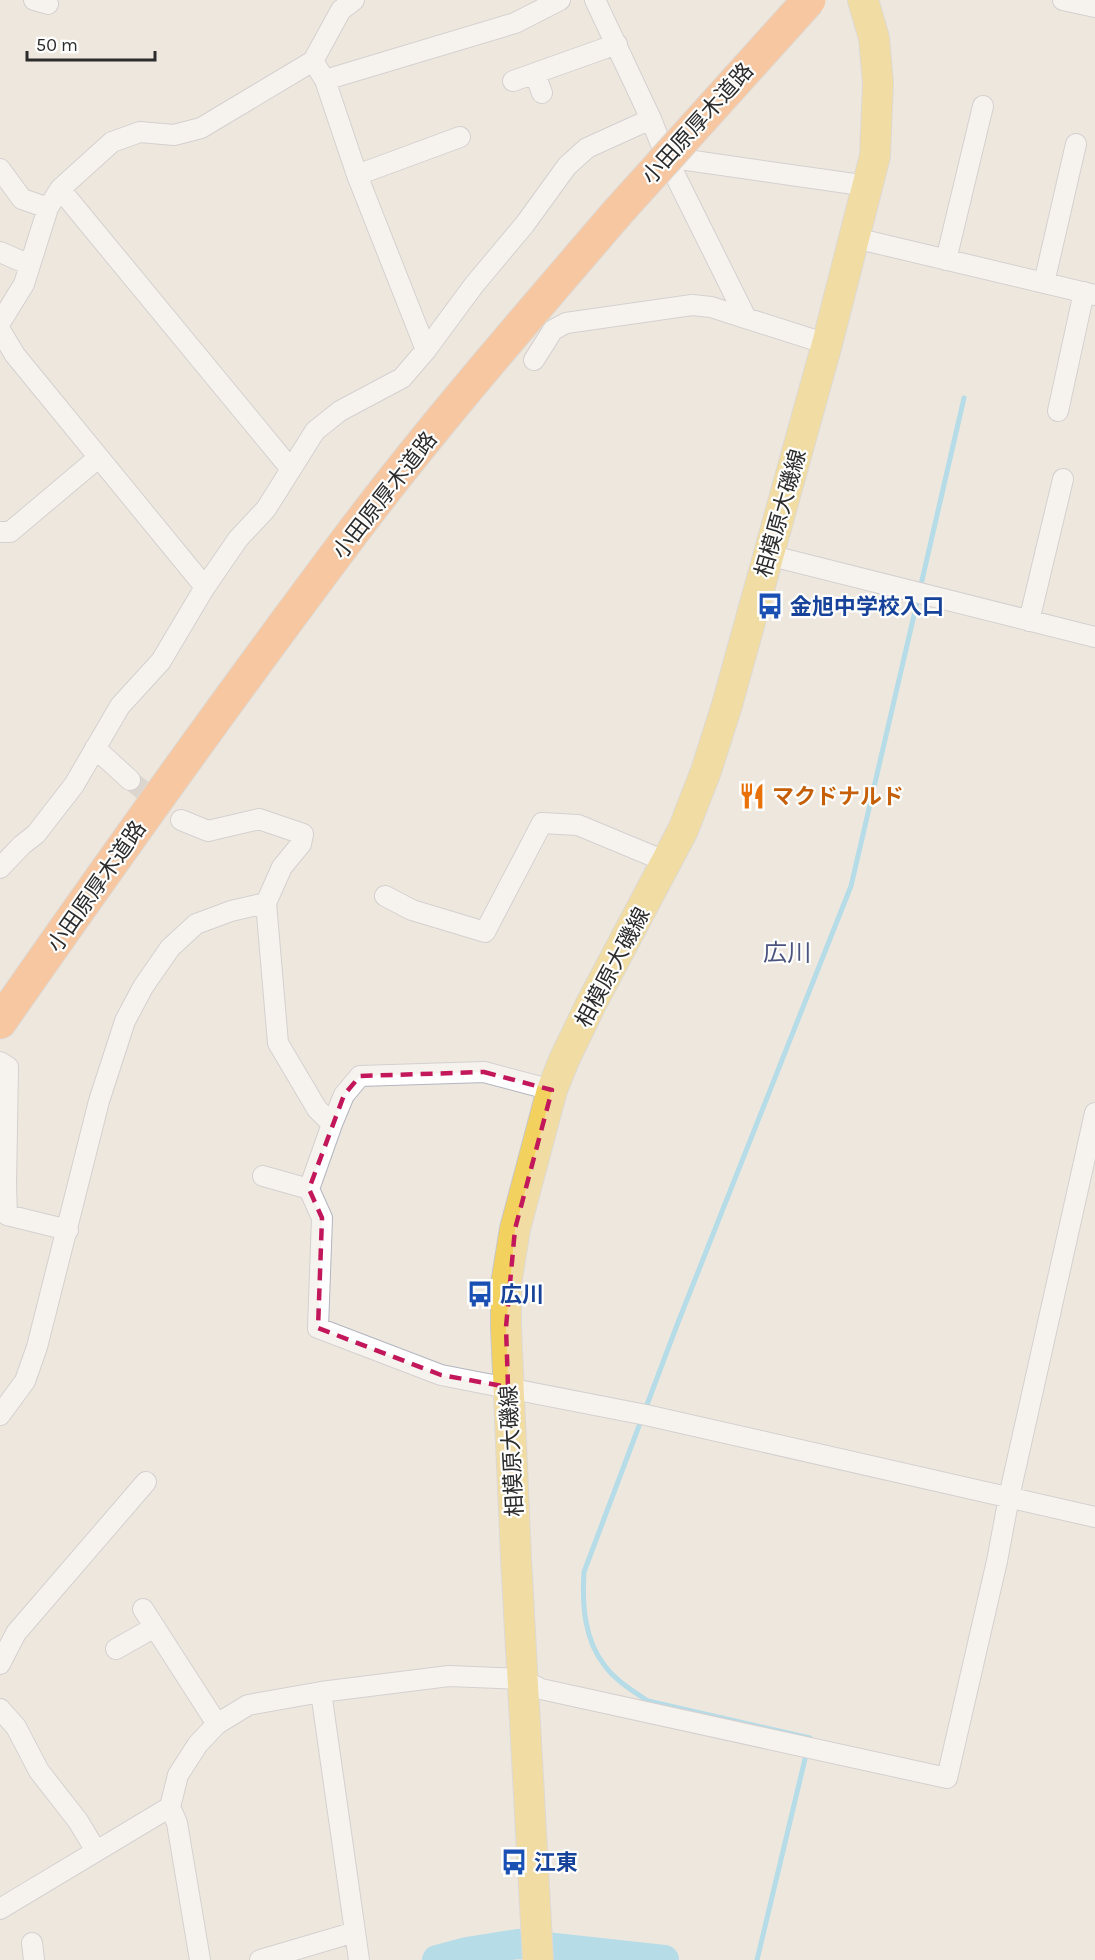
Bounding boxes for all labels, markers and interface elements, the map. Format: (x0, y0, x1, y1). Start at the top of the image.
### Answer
scale bar (27, 24, 154, 62)
text: 50 m (36, 34, 78, 56)
street label: 小田原厚木道路 (637, 58, 759, 190)
street label: 小田原厚木道路 (327, 427, 442, 564)
street label: 相模原大磯線 (750, 446, 812, 580)
bus stop icon: 金旭中学校入口 (755, 591, 785, 621)
place label: 金旭中学校入口 (790, 594, 944, 620)
restaurant icon: マクドナルド (737, 781, 767, 811)
place label: マクドナルド (772, 784, 904, 810)
street label: 小田原厚木道路 (42, 816, 152, 957)
street label: 相模原大磯線 (570, 903, 655, 1032)
district label: 広川 (763, 939, 811, 967)
bus stop icon: 広川 (465, 1279, 495, 1309)
place label: 広川 (500, 1282, 544, 1308)
street label: 相模原大磯線 (496, 1384, 528, 1518)
bus stop icon: 江東 (499, 1847, 529, 1877)
place label: 江東 (534, 1850, 578, 1876)

